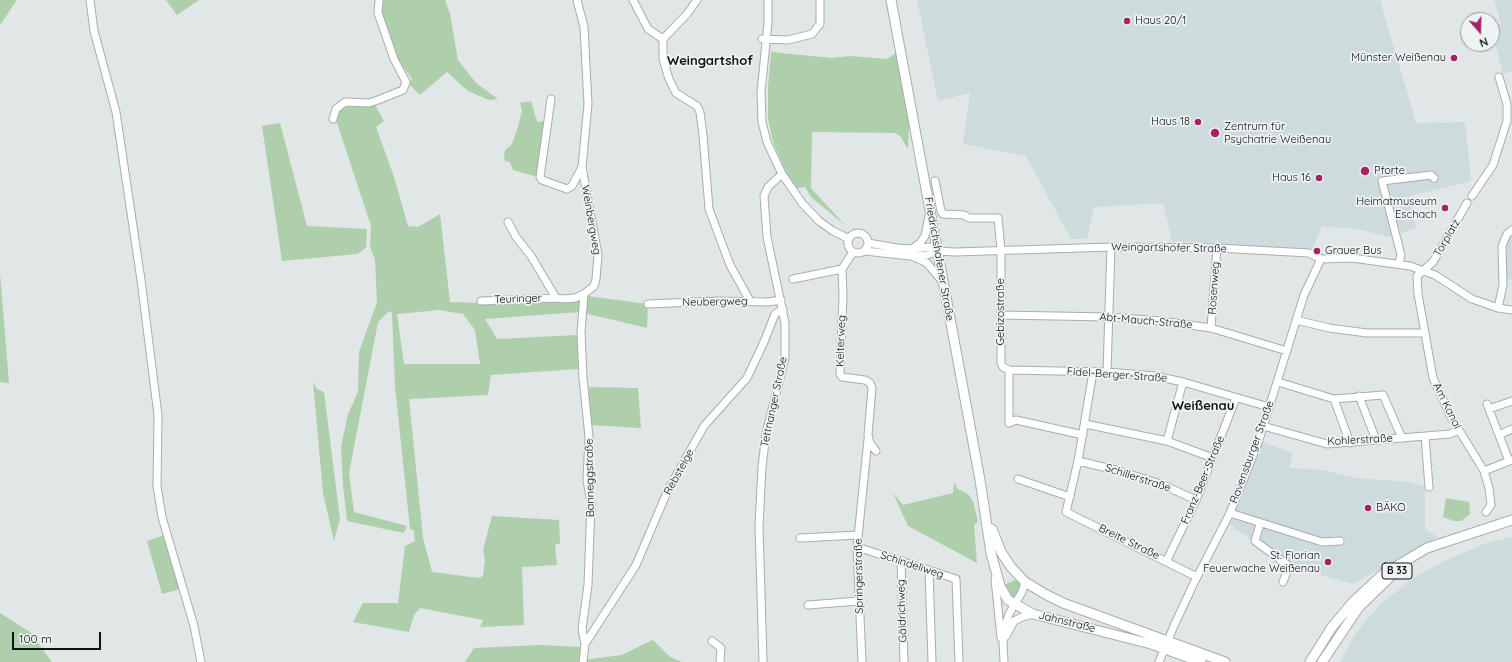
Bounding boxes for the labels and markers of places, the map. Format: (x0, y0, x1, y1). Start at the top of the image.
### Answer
place label: Haus 20/1 (1135, 14, 1186, 28)
marker: Haus 20/1 (1122, 16, 1132, 26)
place label: Münster Weißenau (1351, 51, 1446, 65)
marker: Münster Weißenau (1449, 53, 1459, 63)
place label: Haus 18 (1151, 115, 1190, 129)
marker: Haus 18 (1193, 117, 1203, 127)
place label: Zentrum für Psychatrie Weißenau (1224, 120, 1331, 146)
marker: Zentrum für Psychatrie Weißenau (1209, 127, 1221, 139)
place label: Pforte (1374, 164, 1405, 178)
marker: Pforte (1359, 165, 1371, 177)
place label: Haus 16 (1272, 171, 1311, 185)
marker: Haus 16 (1314, 173, 1324, 183)
place label: Heimatmuseum Eschach (1356, 195, 1437, 221)
marker: Heimatmuseum Eschach (1440, 203, 1450, 213)
place label: Grauer Bus (1325, 244, 1382, 258)
marker: Grauer Bus (1312, 246, 1322, 256)
place label: BÄKO (1376, 501, 1406, 515)
marker: BÄKO (1363, 503, 1373, 513)
place label: St. Florian Feuerwache Weißenau (1203, 549, 1320, 575)
marker: St. Florian Feuerwache Weißenau (1323, 557, 1333, 567)

